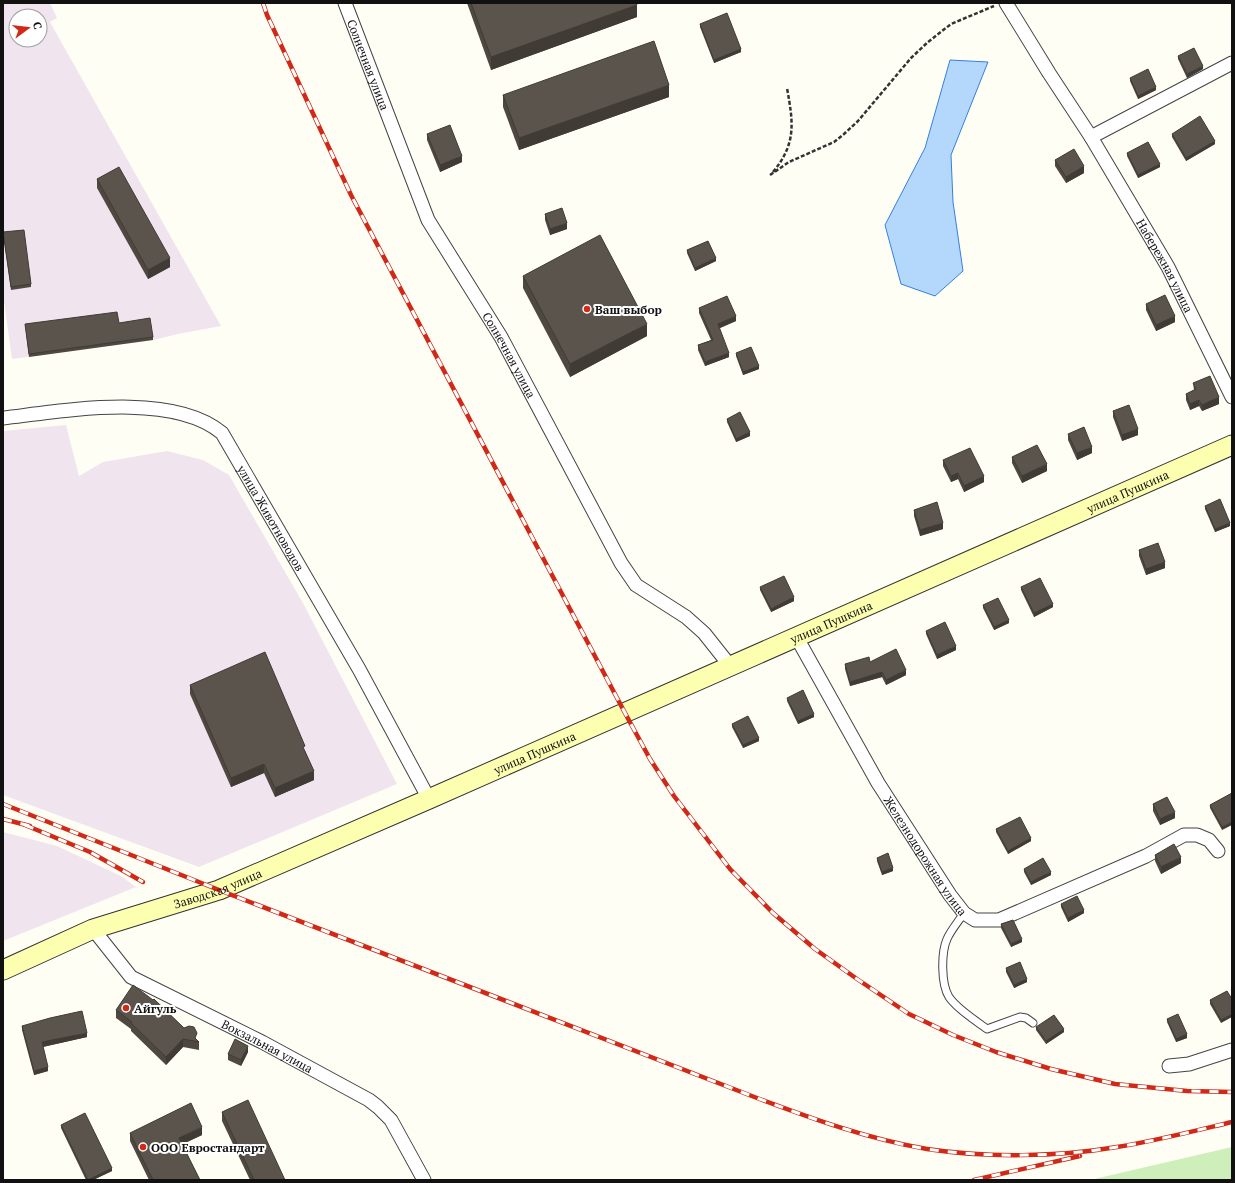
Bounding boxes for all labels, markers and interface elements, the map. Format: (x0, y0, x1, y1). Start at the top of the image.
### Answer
north arrow (8, 8, 48, 48)
street label: Солнечная улица (344, 17, 393, 112)
text: С (30, 20, 45, 31)
street label: Набережная улица (1133, 216, 1197, 315)
place label: Ваш выбор (595, 302, 662, 317)
marker: Ваш выбор (582, 304, 592, 314)
street label: Солнечная улица (480, 309, 539, 400)
street label: улица Животноводов (234, 461, 308, 574)
street label: улица Пушкина (1083, 466, 1171, 516)
street label: улица Пушкина (787, 597, 874, 647)
street label: улица Пушкина (490, 728, 578, 777)
street label: Железнодорожная улица (881, 793, 971, 918)
street label: Заводская улица (172, 865, 264, 911)
place label: Айгуль (134, 1001, 177, 1016)
marker: Айгуль (121, 1003, 131, 1013)
street label: Вокзальная улица (219, 1016, 316, 1076)
place label: ООО Евростандарт (151, 1140, 265, 1155)
marker: ООО Евростандарт (138, 1142, 148, 1152)

